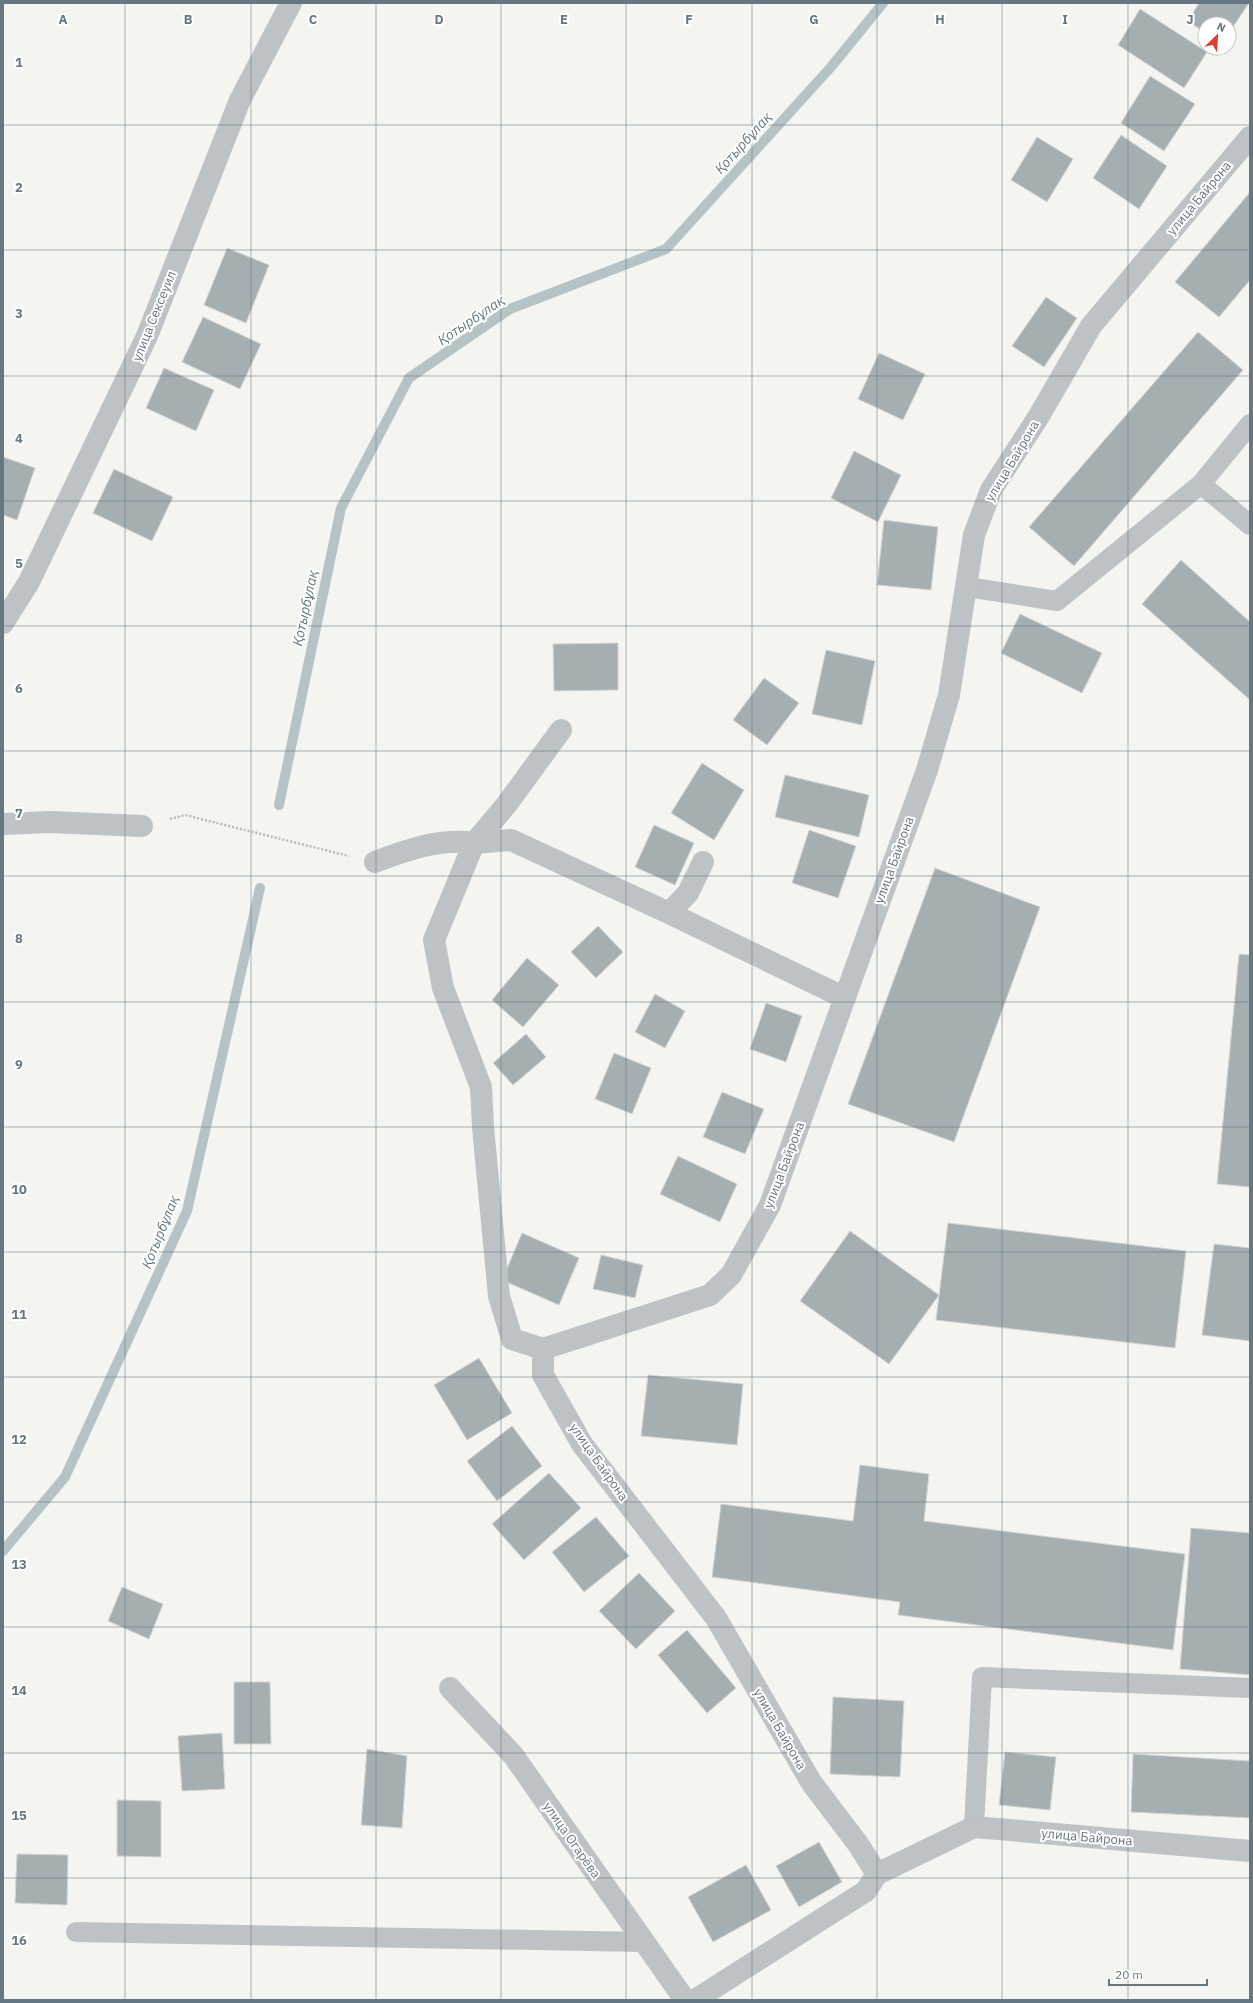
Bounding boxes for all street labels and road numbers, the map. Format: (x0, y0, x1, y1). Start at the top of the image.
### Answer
street label: улица Байрона (1163, 158, 1235, 238)
street label: улица Сексеуил (128, 268, 180, 364)
street label: улица Байрона (981, 417, 1043, 505)
street label: улица Байрона (870, 814, 918, 906)
street label: улица Байрона (760, 1119, 808, 1211)
street label: улица Байрона (566, 1420, 632, 1504)
street label: улица Байрона (750, 1685, 810, 1773)
street label: улица Огарёва (539, 1798, 605, 1882)
street label: улица Байрона (1041, 1825, 1133, 1849)

